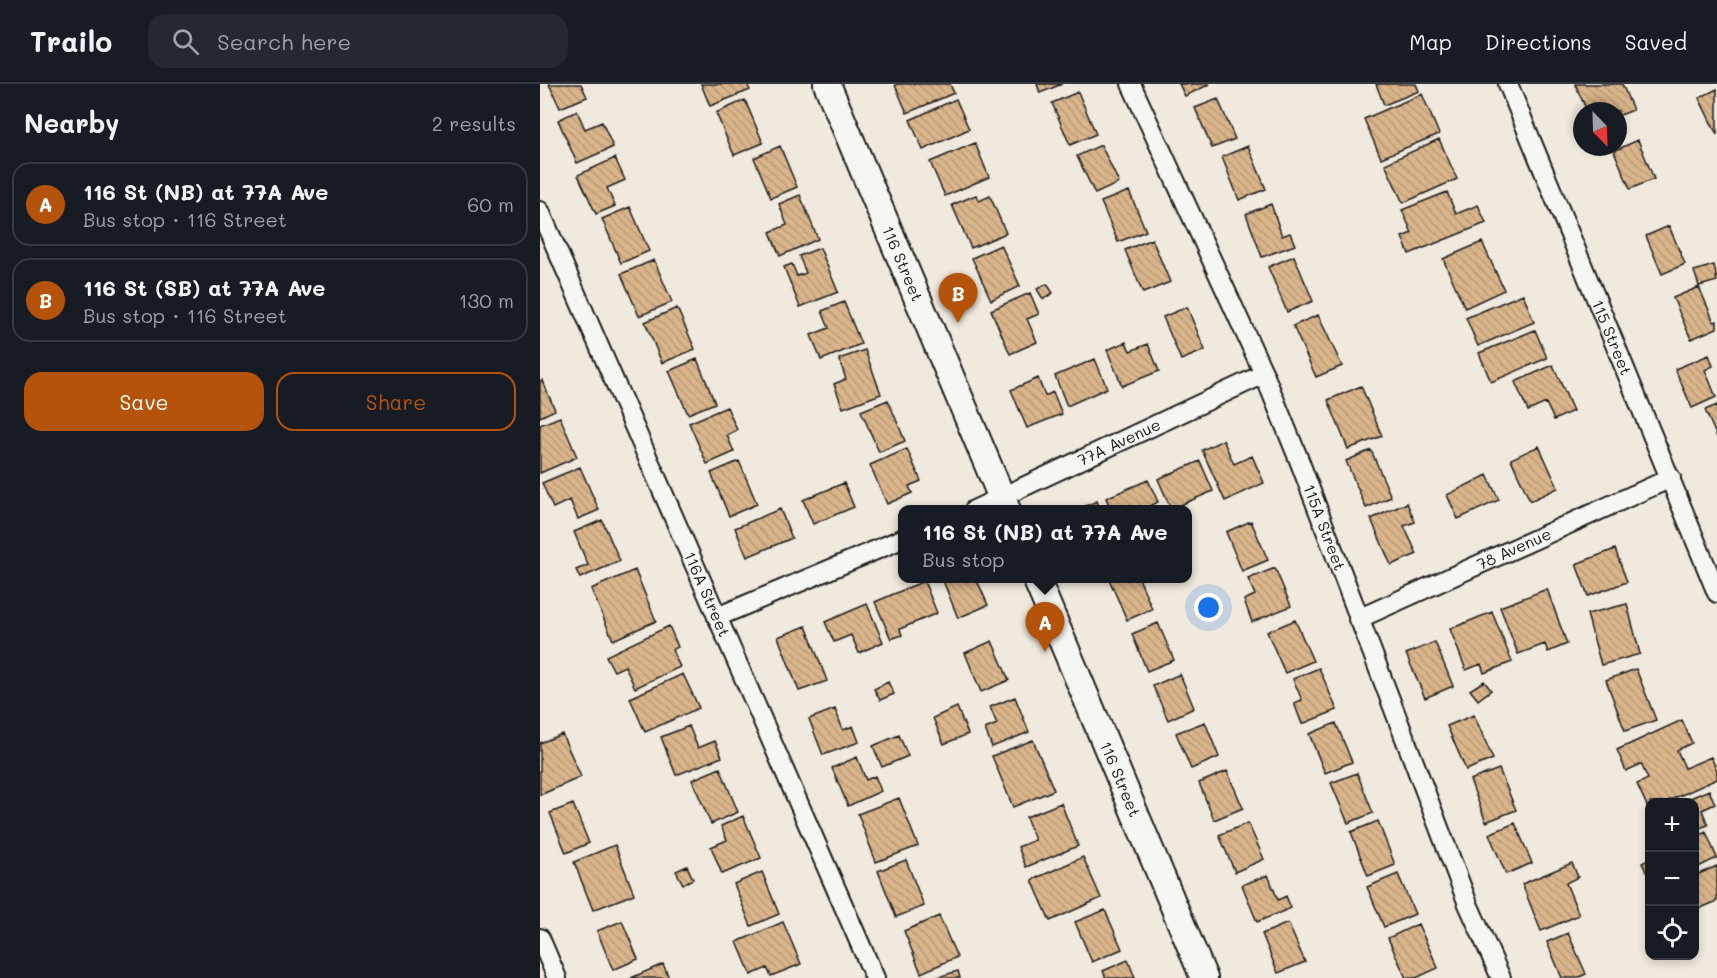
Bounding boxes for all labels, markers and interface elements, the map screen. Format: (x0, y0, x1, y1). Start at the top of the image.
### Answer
search box (148, 14, 568, 68)
text: Trailo (30, 23, 112, 59)
icon: search (169, 25, 202, 58)
text: Search here (217, 27, 351, 56)
text: Map (1409, 28, 1452, 55)
text: Directions (1485, 28, 1592, 55)
text: Saved (1625, 28, 1687, 55)
north arrow (1573, 102, 1627, 156)
text: Nearby (24, 106, 119, 140)
text: 2 results (432, 110, 516, 136)
text: 116 St (NB) at 77A Ave (83, 177, 328, 206)
text: A (39, 191, 52, 217)
text: 60 m (467, 191, 514, 217)
text: Bus stop · 116 Street (83, 206, 287, 232)
street label: 116 Street (878, 222, 929, 304)
text: 116 St (SB) at 77A Ave (83, 273, 325, 302)
pin: B (938, 274, 978, 323)
text: B (39, 287, 52, 313)
text: 130 m (459, 287, 514, 313)
street label: 115 Street (1588, 296, 1637, 378)
text: Bus stop · 116 Street (83, 302, 287, 328)
button: Save (24, 372, 264, 431)
button: Share (276, 372, 516, 431)
street label: 77A Avenue (1074, 413, 1164, 470)
street label: 115A Street (1299, 481, 1351, 573)
popup (898, 505, 1192, 583)
text: 116 St (NB) at 77A Ave (922, 517, 1168, 546)
street label: 78 Avenue (1473, 522, 1554, 574)
text: Bus stop (922, 546, 1005, 572)
street label: 116A Street (680, 548, 736, 640)
your location (1194, 593, 1223, 622)
pin: A (1026, 602, 1064, 652)
street label: 116 Street (1096, 738, 1146, 820)
map controls (1645, 798, 1699, 960)
button: + (1645, 798, 1699, 852)
button: − (1645, 852, 1699, 906)
button: locate (1645, 906, 1699, 960)

